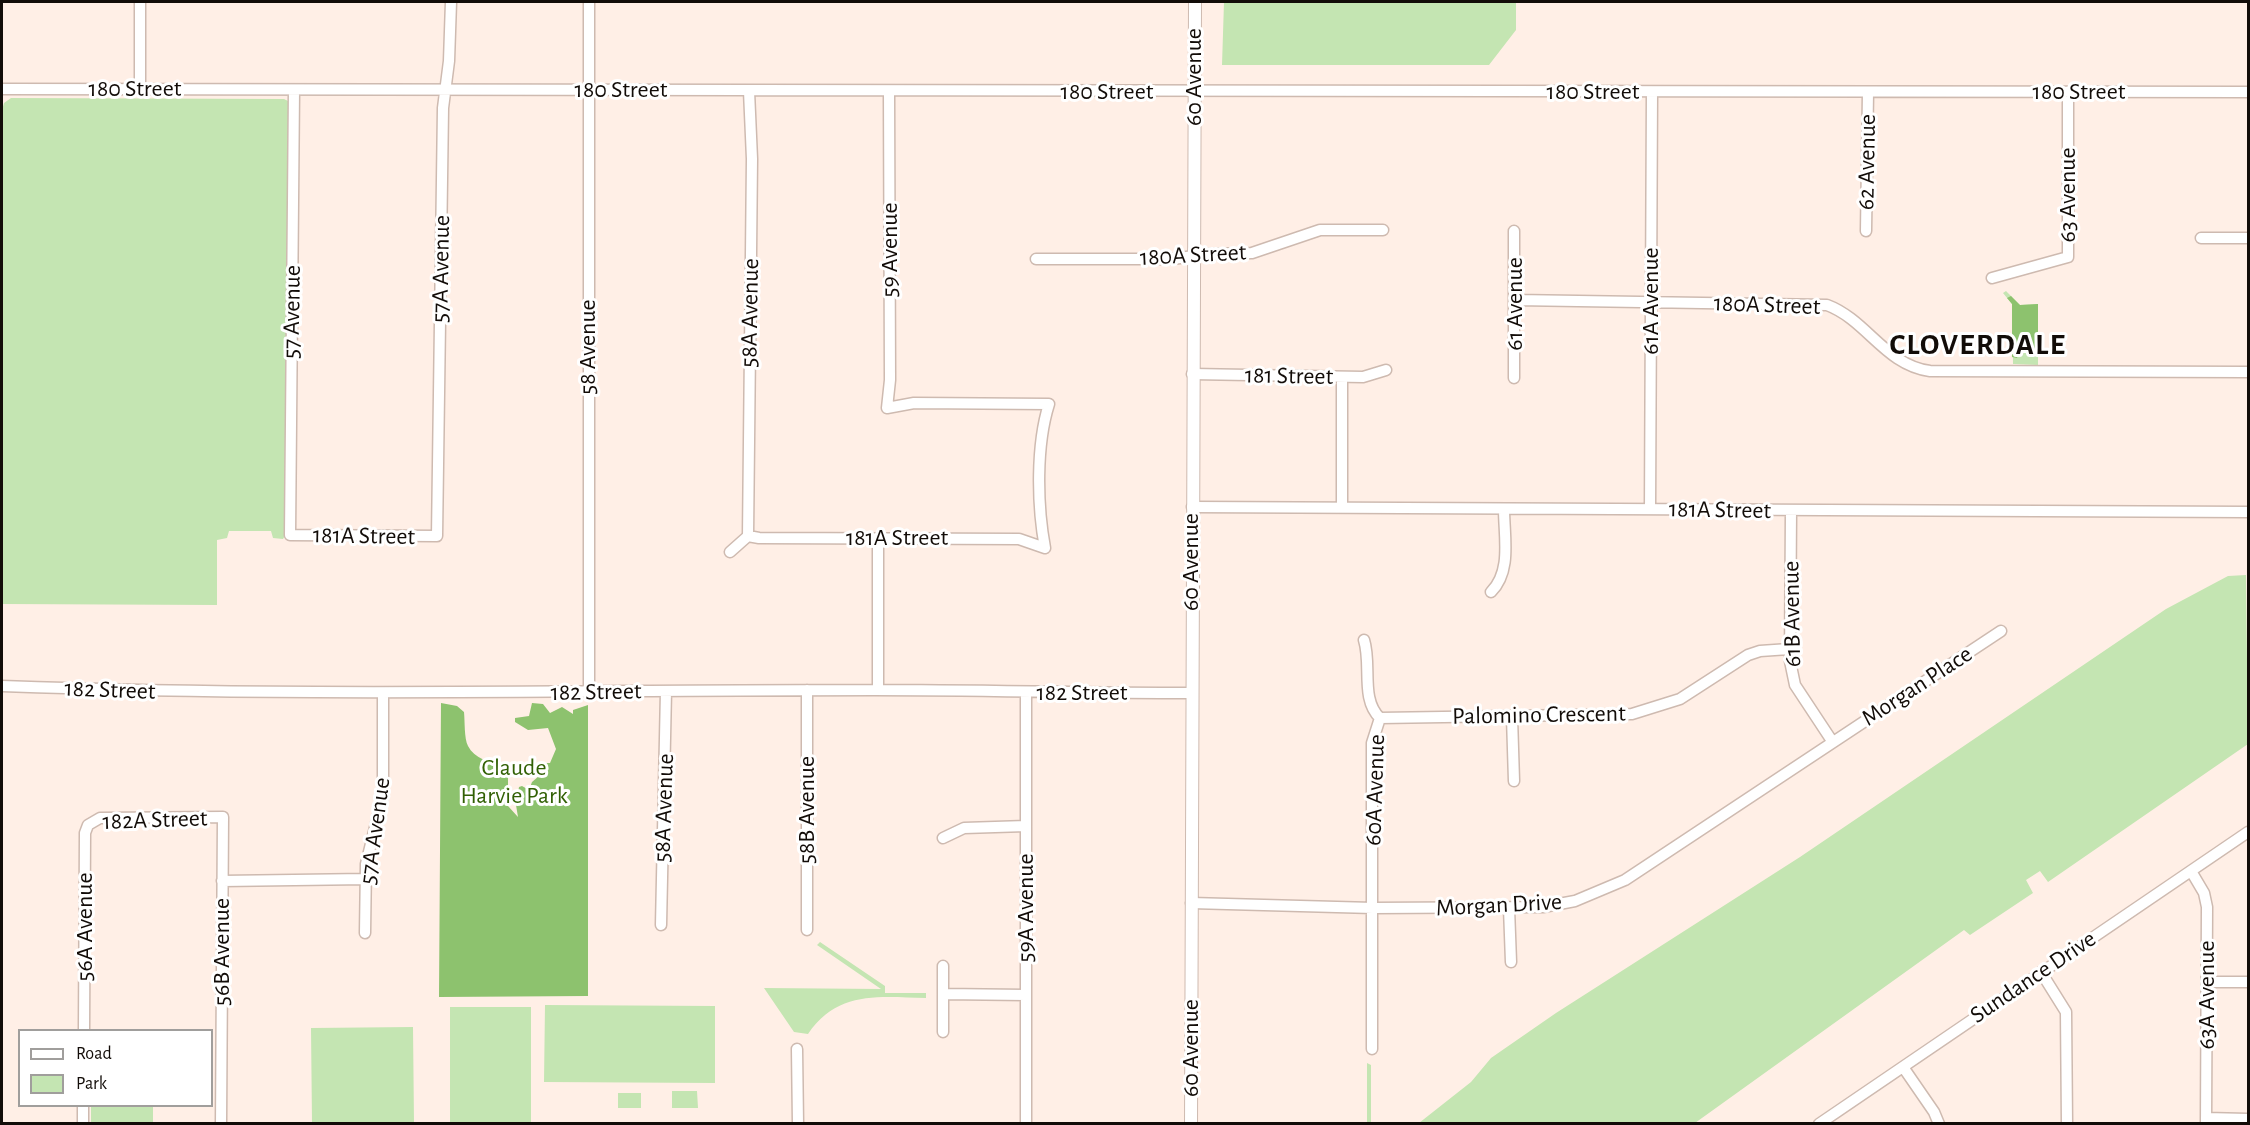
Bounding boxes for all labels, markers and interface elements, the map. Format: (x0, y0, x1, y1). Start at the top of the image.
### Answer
street label: 60 Avenue (1180, 28, 1208, 126)
street label: 180 Street (89, 75, 181, 103)
street label: 180 Street (575, 76, 667, 104)
street label: 180 Street (1061, 78, 1153, 106)
street label: 180 Street (1547, 78, 1639, 106)
street label: 180 Street (2033, 78, 2125, 106)
street label: 62 Avenue (1852, 114, 1882, 210)
street label: 63 Avenue (2054, 147, 2082, 243)
street label: 59 Avenue (876, 202, 904, 298)
street label: 57A Avenue (426, 215, 456, 323)
street label: 180A Street (1139, 238, 1247, 272)
street label: 61A Avenue (1637, 247, 1665, 355)
street label: 61 Avenue (1501, 257, 1529, 351)
street label: 58A Avenue (735, 258, 765, 368)
street label: 57 Avenue (277, 265, 307, 359)
street label: 180A Street (1713, 289, 1821, 321)
street label: 58 Avenue (574, 299, 602, 395)
district label: CLOVERDALE (1889, 327, 2067, 363)
street label: 181 Street (1245, 361, 1333, 391)
street label: 181A Street (1669, 495, 1771, 525)
street label: 60 Avenue (1177, 513, 1205, 611)
street label: 181A Street (313, 521, 415, 551)
street label: 181A Street (846, 524, 948, 552)
street label: 61B Avenue (1777, 561, 1807, 667)
street label: Morgan Place (1856, 640, 1978, 732)
street label: 182 Street (64, 674, 156, 706)
street label: 182 Street (550, 677, 642, 707)
street label: 182 Street (1036, 679, 1128, 707)
street label: Palomino Crescent (1452, 699, 1626, 731)
street label: 60A Avenue (1359, 734, 1391, 846)
street label: 58A Avenue (648, 753, 680, 863)
park label: Claude Harvie Park (460, 754, 568, 810)
street label: 58B Avenue (793, 756, 821, 864)
street label: 57A Avenue (353, 776, 397, 886)
street label: 182A Street (102, 804, 208, 836)
street label: 59A Avenue (1012, 853, 1040, 963)
street label: 56A Avenue (71, 872, 99, 982)
street label: Morgan Drive (1435, 887, 1563, 923)
street label: 56B Avenue (208, 898, 236, 1006)
street label: Sundance Drive (1965, 924, 2101, 1030)
street label: 63A Avenue (2193, 941, 2221, 1049)
street label: 60 Avenue (1177, 999, 1205, 1097)
legend (18, 1029, 213, 1107)
text: Road (76, 1045, 112, 1063)
text: Park (76, 1075, 107, 1093)

